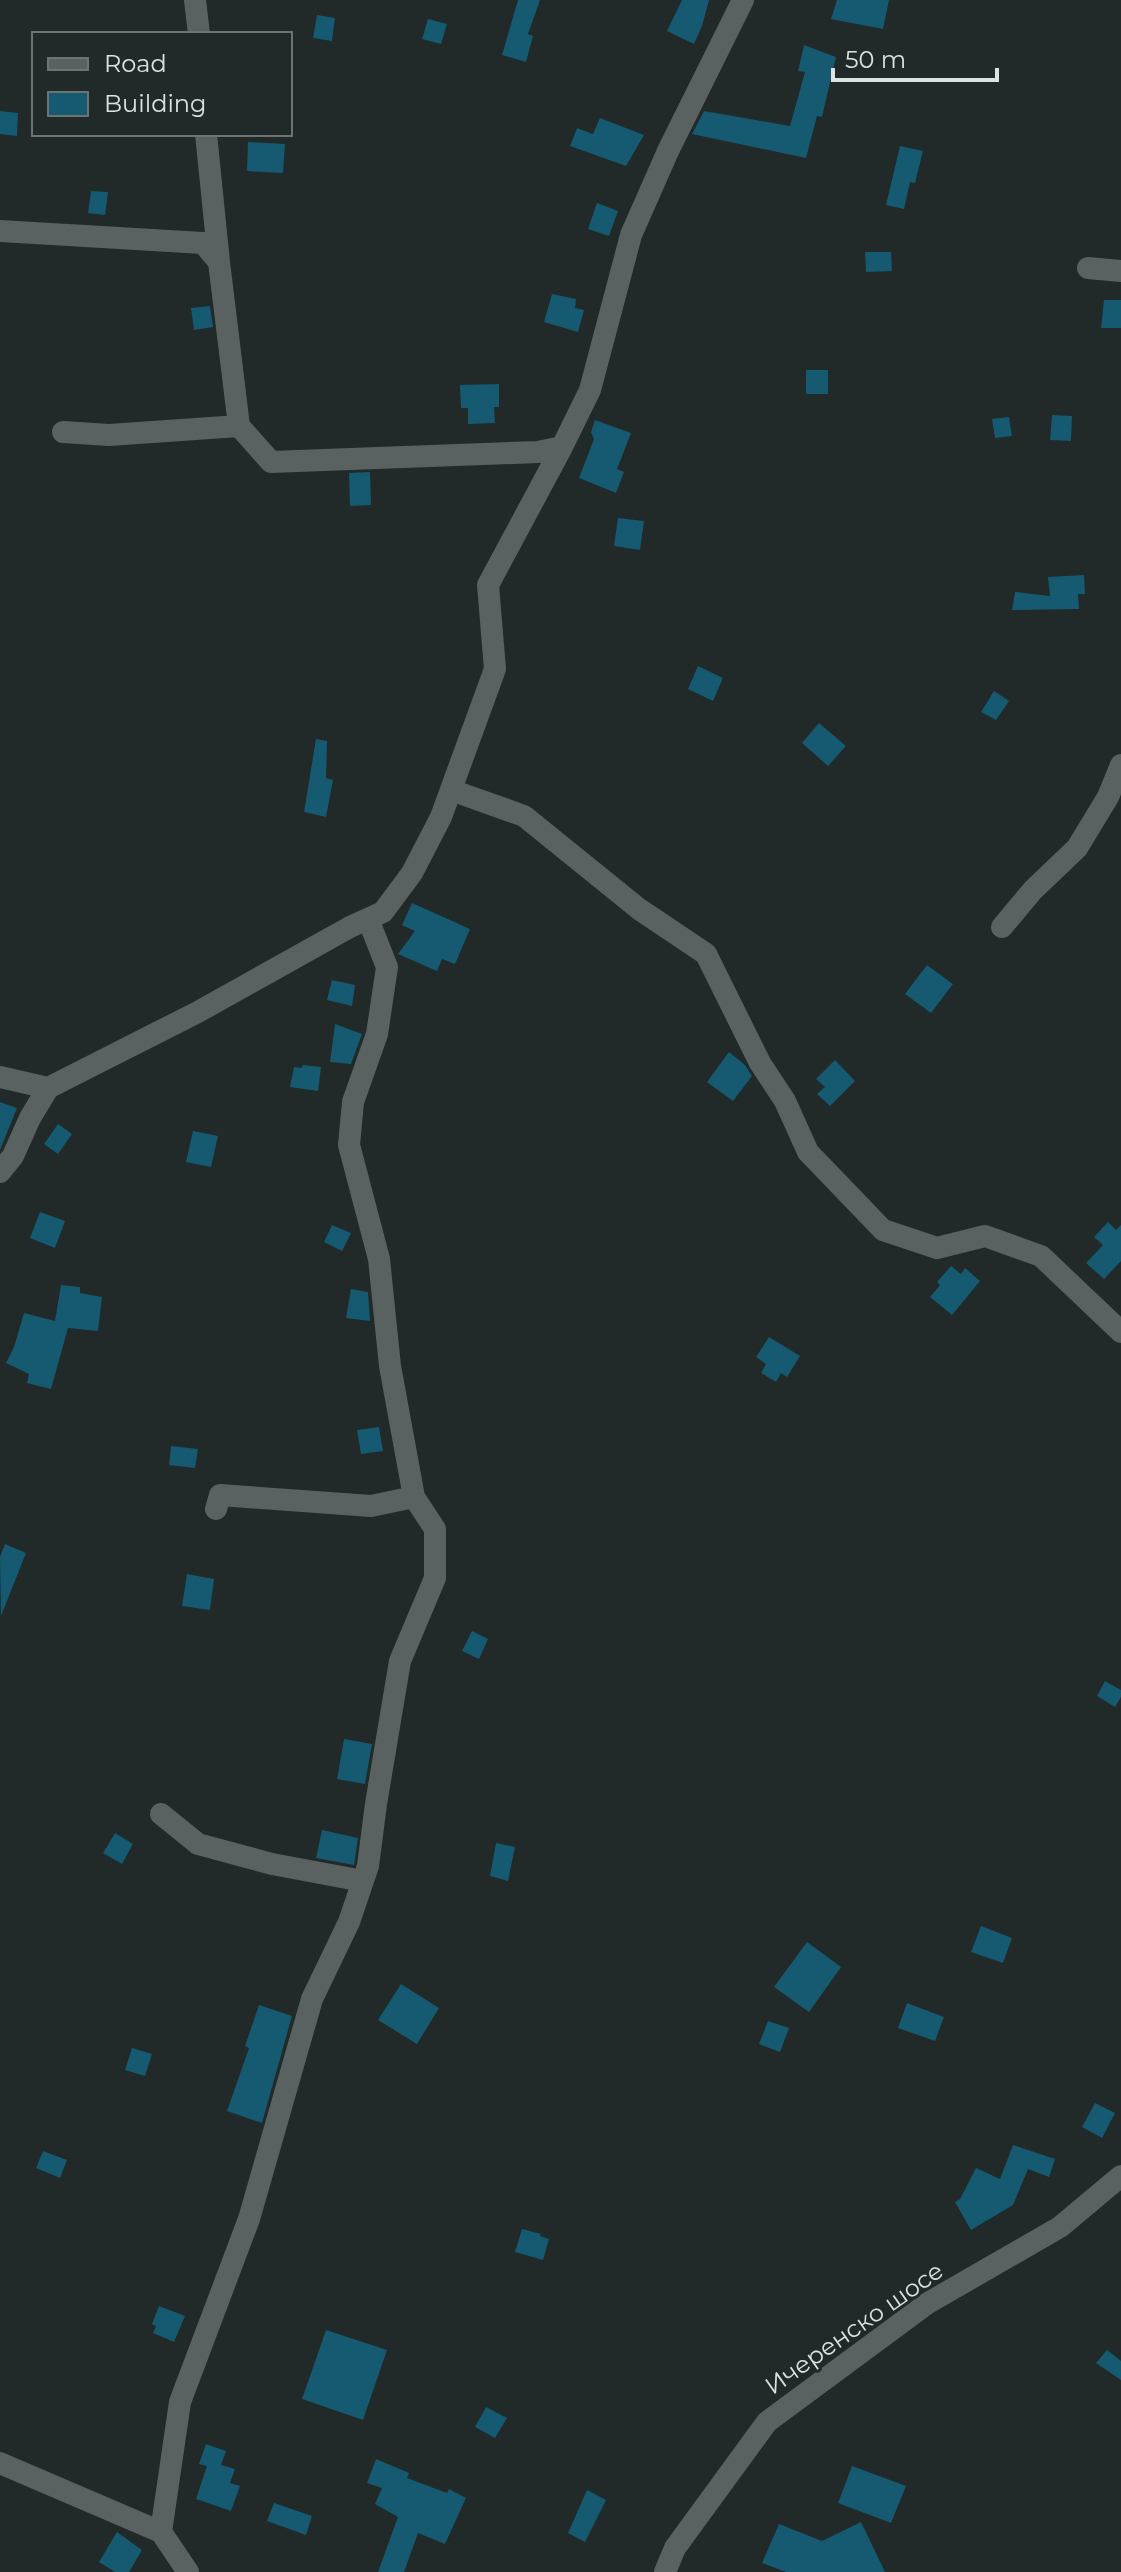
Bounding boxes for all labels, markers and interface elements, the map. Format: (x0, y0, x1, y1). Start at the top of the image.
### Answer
legend (32, 32, 292, 136)
scale bar (833, 32, 997, 82)
text: 50 m (845, 45, 906, 74)
text: Road (104, 49, 167, 78)
text: Building (104, 89, 207, 118)
street label: Ичеренско шосе (759, 2256, 949, 2400)

